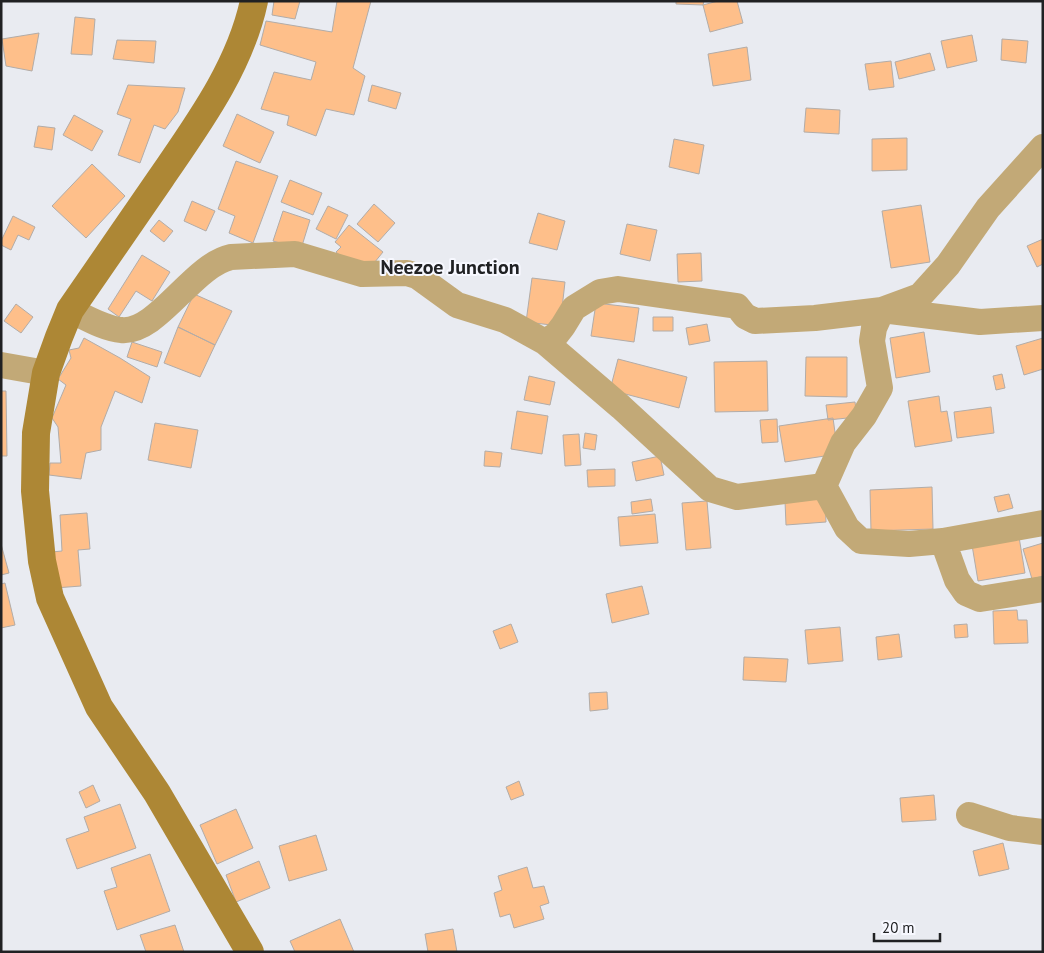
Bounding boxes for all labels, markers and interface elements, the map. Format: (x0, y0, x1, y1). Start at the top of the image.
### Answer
district label: Neezoe Junction (380, 254, 520, 280)
scale bar (874, 910, 940, 942)
text: 20 m (882, 918, 915, 937)

